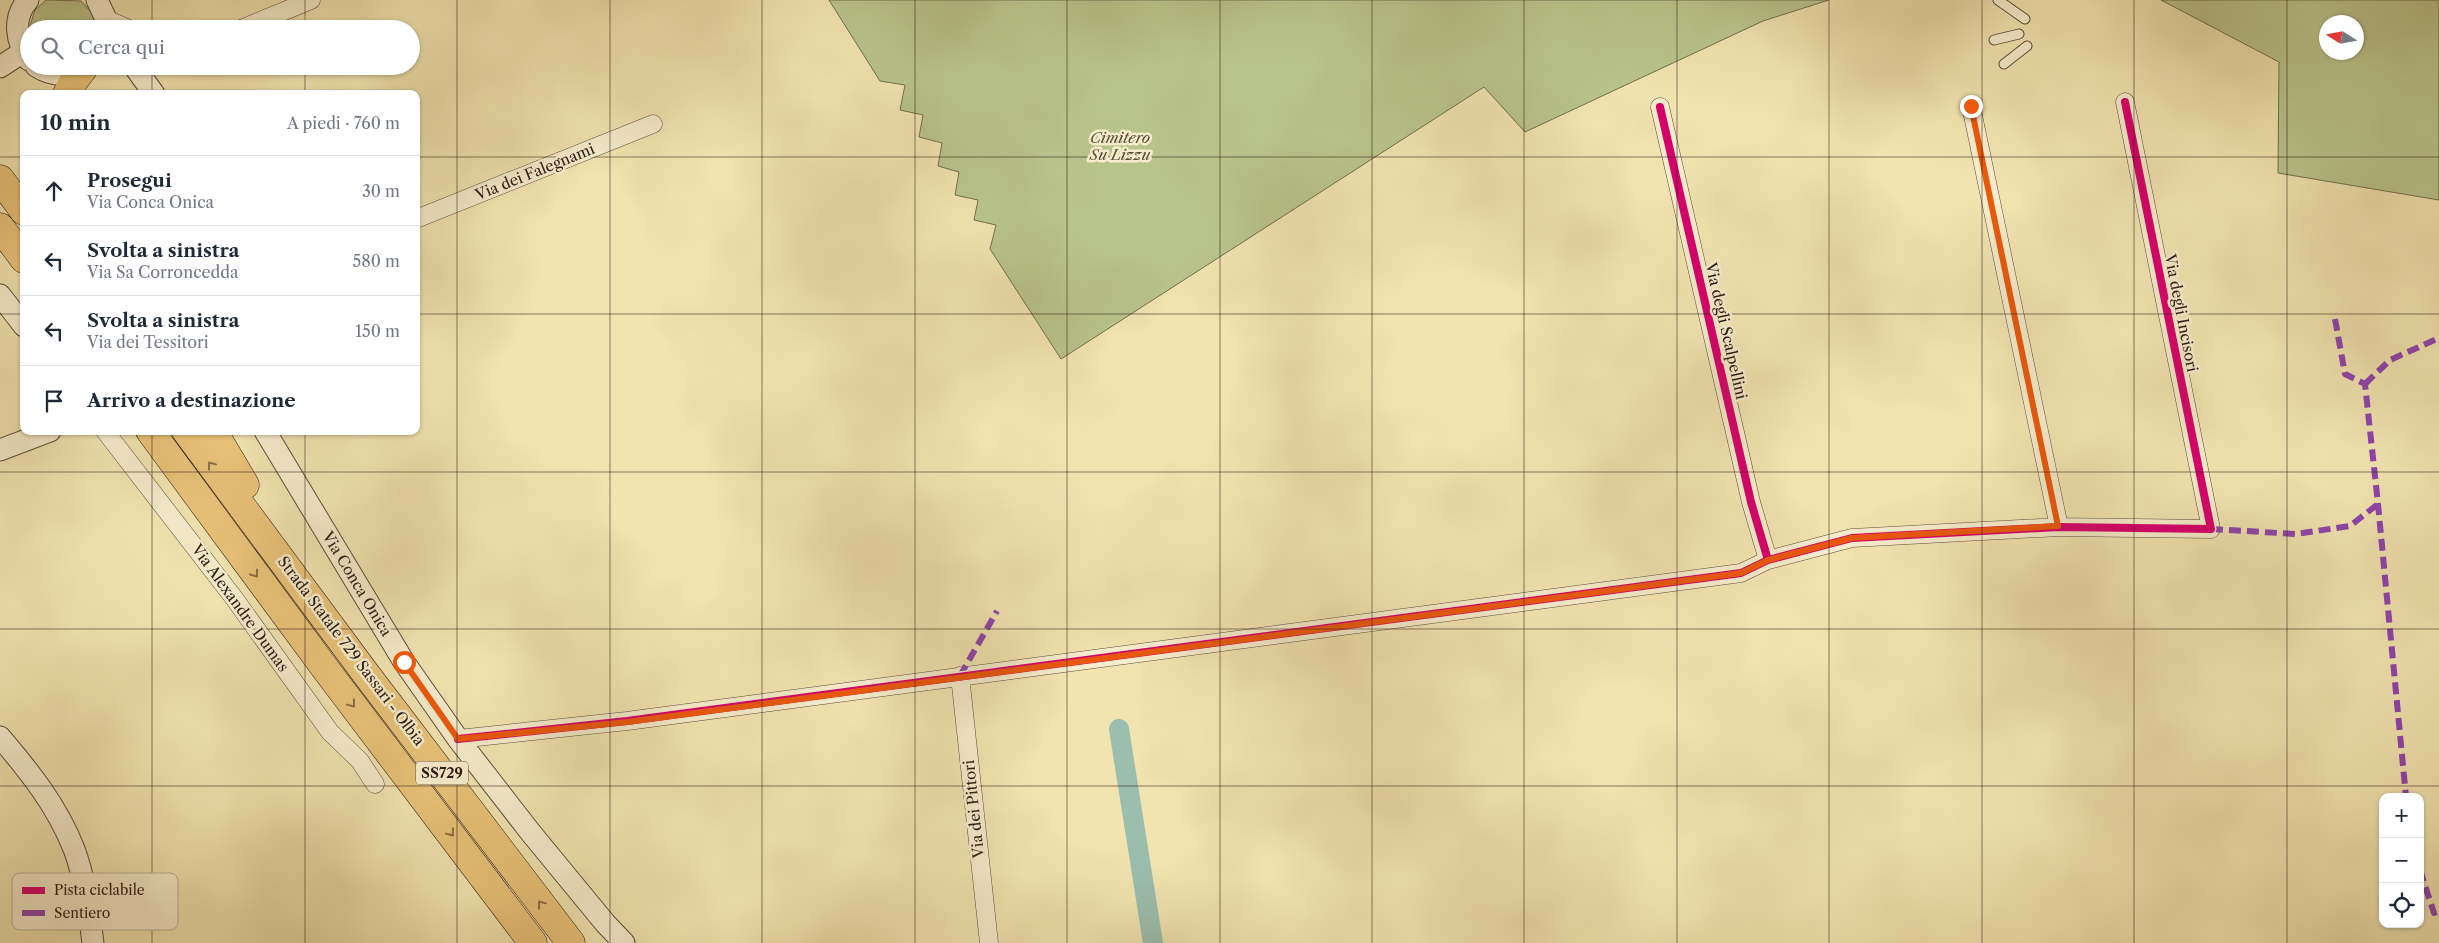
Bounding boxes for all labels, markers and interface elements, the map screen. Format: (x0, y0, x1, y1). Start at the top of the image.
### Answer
north arrow (2319, 15, 2364, 60)
search box (20, 20, 420, 75)
icon: search (38, 34, 66, 62)
text: Cerca qui (78, 36, 165, 59)
route end (1960, 95, 1983, 118)
text: 10 min (40, 110, 111, 135)
text: A piedi · 760 m (287, 113, 400, 133)
park label: Cimitero Su Lizzu (1089, 128, 1150, 164)
street label: Via dei Falegnami (471, 139, 598, 204)
text: Prosegui (87, 169, 172, 192)
icon: ahead (40, 177, 68, 205)
text: 30 m (362, 181, 400, 201)
text: Via Conca Onica (87, 192, 214, 212)
text: Svolta a sinistra (87, 239, 240, 262)
icon: left (40, 247, 68, 275)
text: 580 m (353, 251, 400, 271)
street label: Via degli Incisori (2161, 251, 2202, 374)
street label: Via degli Scalpellini (1701, 260, 1752, 402)
text: Via Sa Corroncedda (87, 262, 238, 282)
text: Svolta a sinistra (87, 309, 240, 332)
icon: left (40, 317, 68, 345)
text: 150 m (355, 321, 400, 341)
text: Via dei Tessitori (87, 332, 209, 352)
icon: arrive (40, 387, 68, 415)
text: Arrivo a destinazione (87, 389, 296, 412)
one-way arrow (209, 462, 217, 471)
street label: Via Conca Onica (318, 527, 396, 640)
street label: Via Alexandre Dumas (187, 539, 293, 675)
street label: Strada Statale 729 Sassari - Olbia (274, 552, 429, 749)
one-way arrow (249, 568, 258, 578)
route start (393, 651, 416, 674)
one-way arrow (347, 698, 355, 707)
street label: Via dei Pittori (959, 759, 988, 860)
road number: SS729 (416, 761, 468, 784)
map controls (2379, 793, 2424, 928)
button: + (2379, 793, 2424, 838)
one-way arrow (445, 827, 454, 837)
button: − (2379, 838, 2424, 883)
legend (12, 873, 178, 930)
text: Pista ciclabile (54, 881, 145, 899)
button: locate (2379, 883, 2424, 928)
one-way arrow (539, 901, 547, 910)
text: Sentiero (54, 904, 110, 922)

